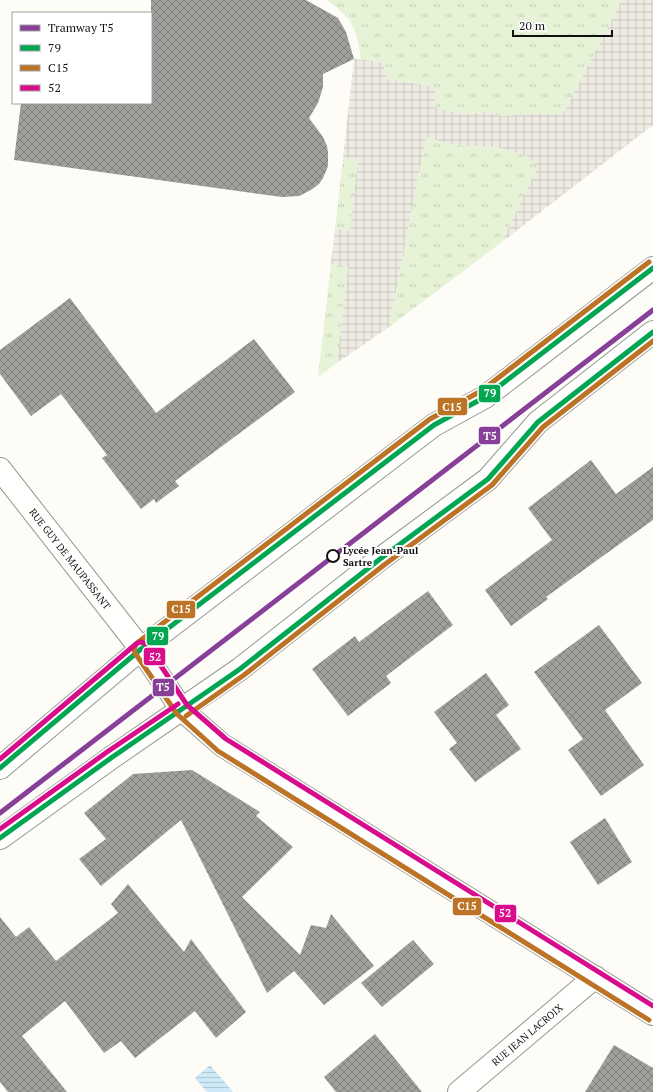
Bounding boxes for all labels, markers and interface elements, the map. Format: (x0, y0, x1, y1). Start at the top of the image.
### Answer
legend (12, 12, 152, 104)
scale bar (513, 12, 612, 38)
text: 20 m (519, 18, 546, 33)
text: Tramway T5 (48, 20, 114, 35)
text: 79 (48, 40, 61, 55)
text: C15 (48, 60, 69, 75)
text: 52 (48, 80, 61, 95)
line badge: 79 (478, 384, 501, 403)
text: 79 (484, 386, 496, 400)
line badge: C15 (437, 397, 468, 416)
text: C15 (442, 400, 462, 414)
line badge: T5 (478, 426, 501, 445)
text: T5 (483, 429, 497, 443)
street label: RUE GUY DE MAUPASSANT (27, 506, 114, 612)
place label: Lycée Jean-Paul Sartre (343, 544, 419, 569)
marker: Lycée Jean-Paul Sartre (326, 549, 340, 563)
line badge: C15 (166, 600, 196, 619)
text: C15 (171, 602, 191, 616)
line badge: 79 (146, 626, 169, 646)
text: 79 (152, 629, 164, 643)
line badge: 52 (143, 647, 166, 666)
text: 52 (149, 650, 161, 664)
line badge: T5 (152, 678, 175, 697)
text: T5 (156, 680, 170, 694)
line badge: C15 (452, 897, 482, 916)
text: C15 (457, 899, 477, 913)
line badge: 52 (494, 904, 517, 923)
text: 52 (499, 906, 511, 920)
street label: RUE JEAN LACROIX (489, 1001, 565, 1068)

